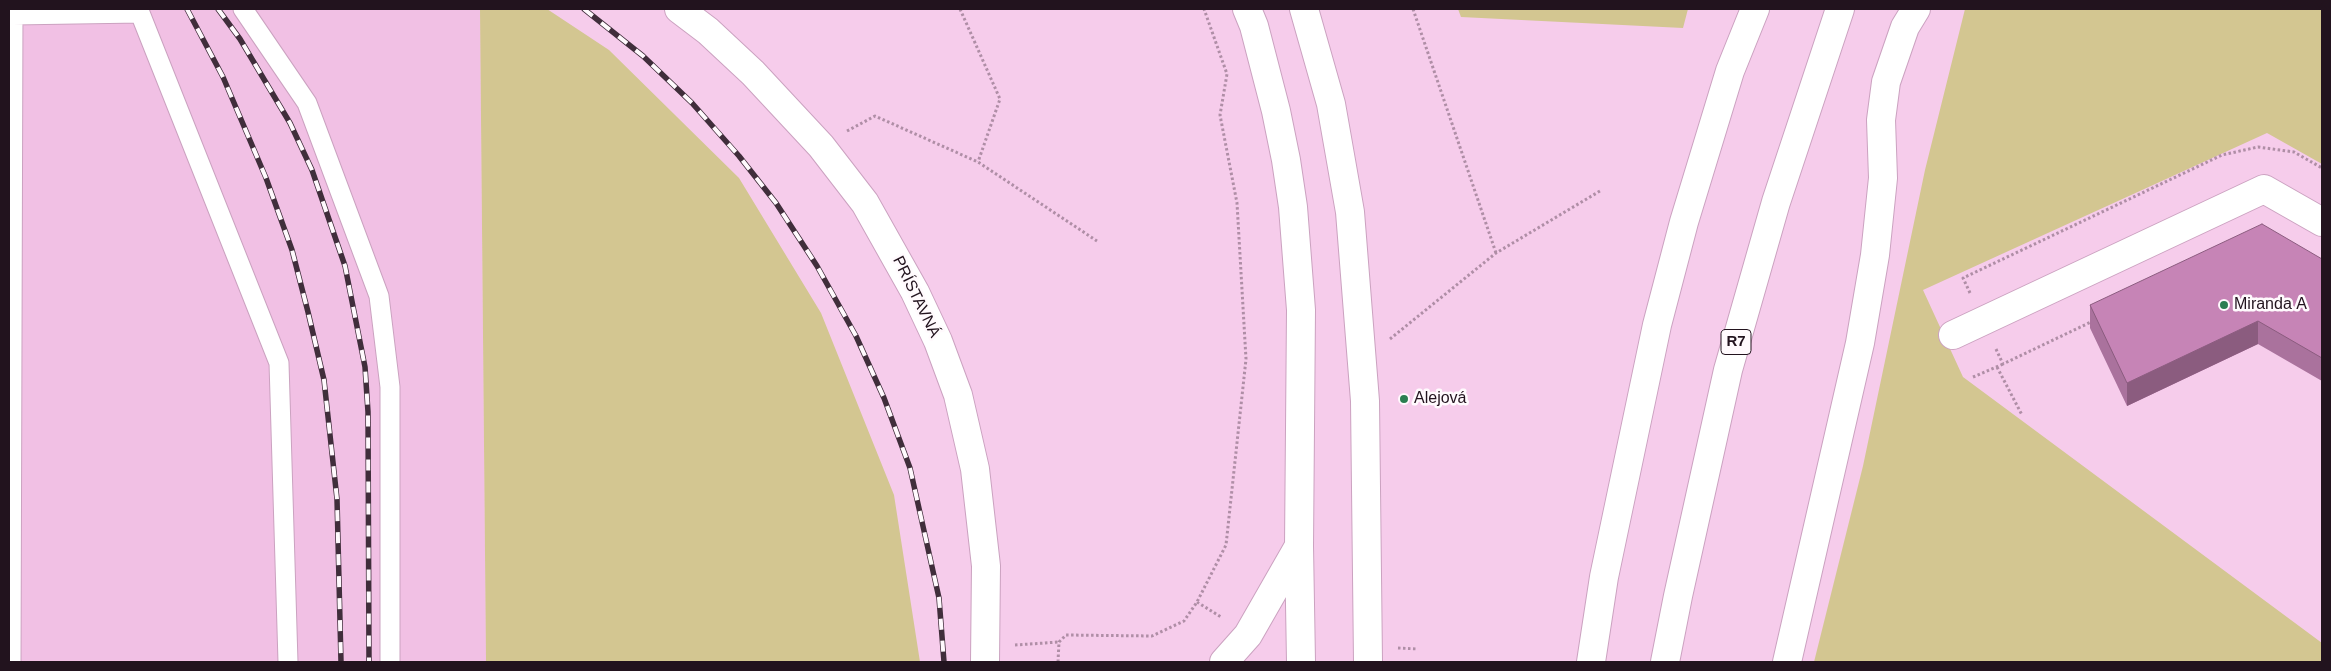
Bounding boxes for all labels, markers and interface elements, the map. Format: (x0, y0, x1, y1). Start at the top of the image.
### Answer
street label: PRÍSTAVNÁ (888, 253, 944, 341)
place label: Miranda A (2234, 295, 2307, 315)
marker: Miranda A (2218, 299, 2230, 311)
road number: R7 (1721, 330, 1751, 354)
place label: Alejová (1414, 389, 1466, 409)
marker: Alejová (1398, 393, 1410, 405)

